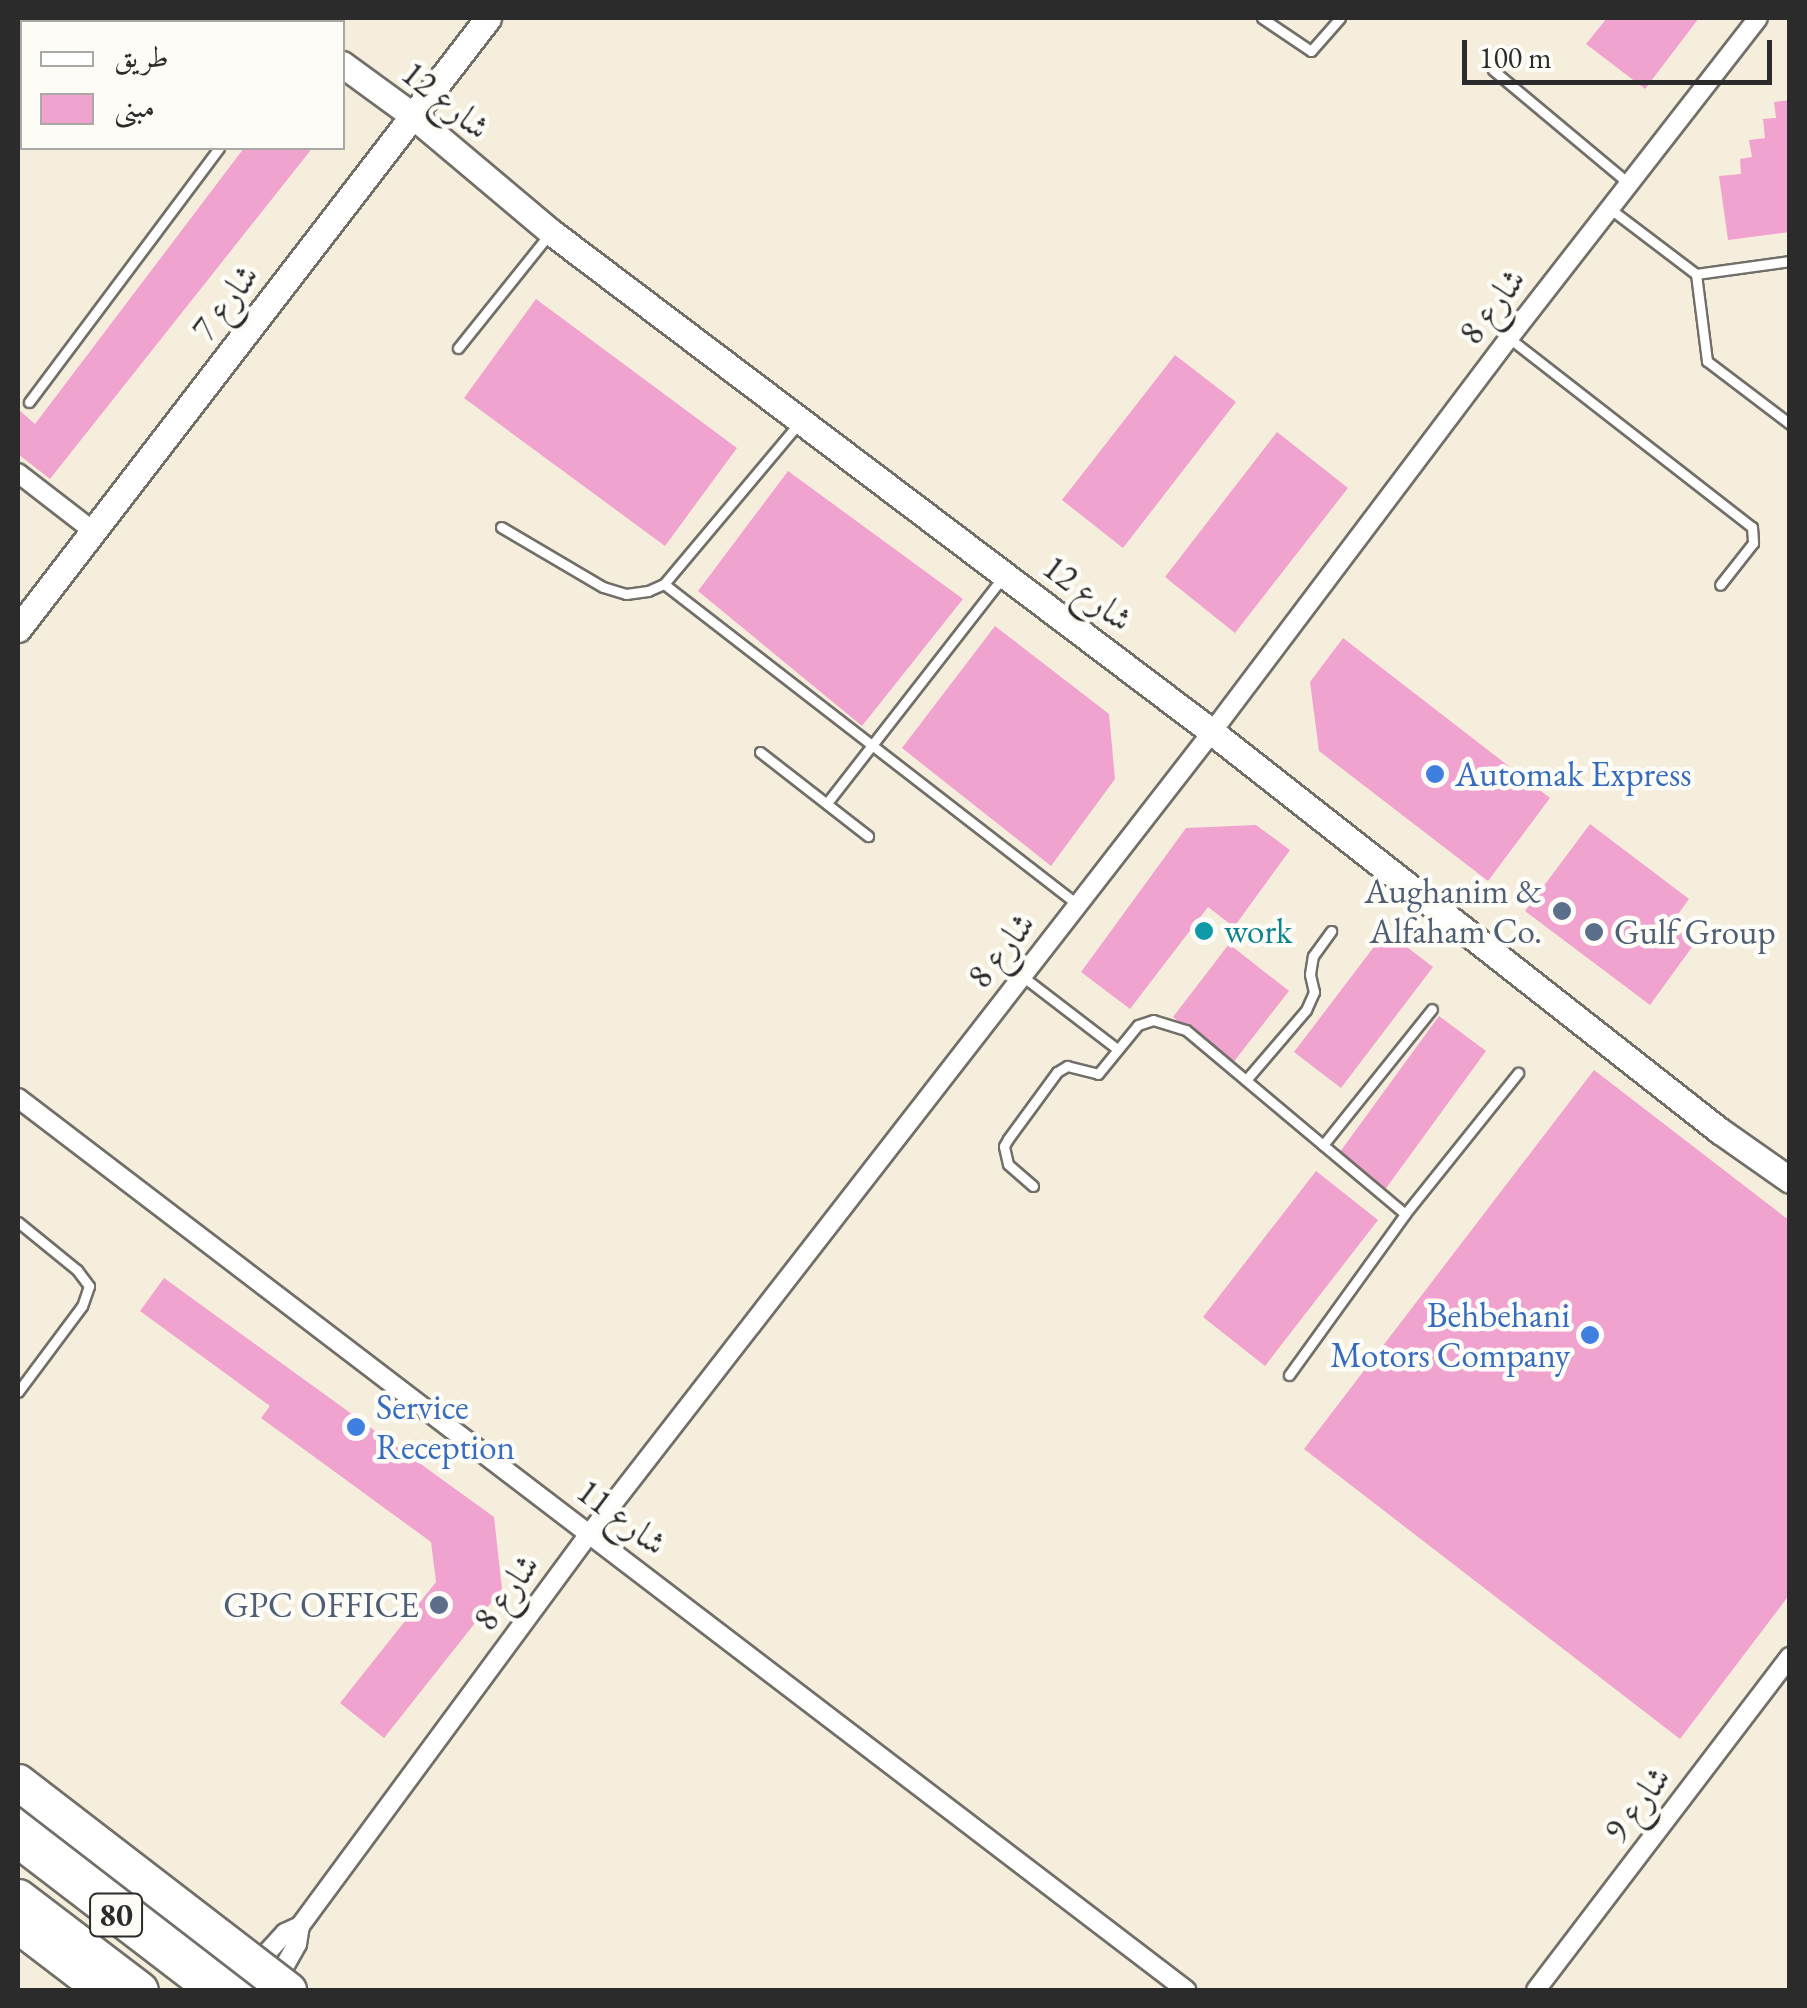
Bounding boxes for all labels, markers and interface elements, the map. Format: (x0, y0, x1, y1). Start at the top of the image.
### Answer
legend (20, 20, 345, 150)
scale bar (1467, 20, 1777, 82)
text: طريق (114, 37, 169, 76)
text: 100 m (1479, 38, 1552, 77)
street label: شارع 12 (393, 52, 499, 148)
text: مبنى (114, 87, 155, 126)
street label: شارع 7 (183, 256, 267, 348)
street label: شارع 8 (1450, 260, 1534, 352)
street label: شارع 12 (1035, 546, 1141, 640)
place label: Automak Express (1455, 753, 1691, 795)
marker: Automak Express (1424, 763, 1446, 785)
place label: Aughanim & Alfaham Co. (1364, 870, 1542, 952)
marker: Aughanim & Alfaham Co. (1551, 900, 1573, 922)
street label: شارع 8 (958, 904, 1044, 996)
place label: work (1224, 910, 1293, 952)
place label: Gulf Group (1614, 911, 1776, 953)
marker: work (1193, 920, 1215, 942)
marker: Gulf Group (1583, 921, 1605, 943)
place label: Behbehani Motors Company (1330, 1294, 1570, 1376)
marker: Behbehani Motors Company (1579, 1324, 1601, 1346)
place label: Service Reception (376, 1386, 515, 1468)
marker: Service Reception (345, 1416, 367, 1438)
street label: شارع 11 (569, 1470, 675, 1564)
street label: شارع 8 (464, 1545, 548, 1639)
place label: GPC OFFICE (223, 1584, 419, 1626)
marker: GPC OFFICE (428, 1594, 450, 1616)
street label: شارع 9 (1595, 1758, 1679, 1850)
road number: 80 (88, 1888, 144, 1942)

